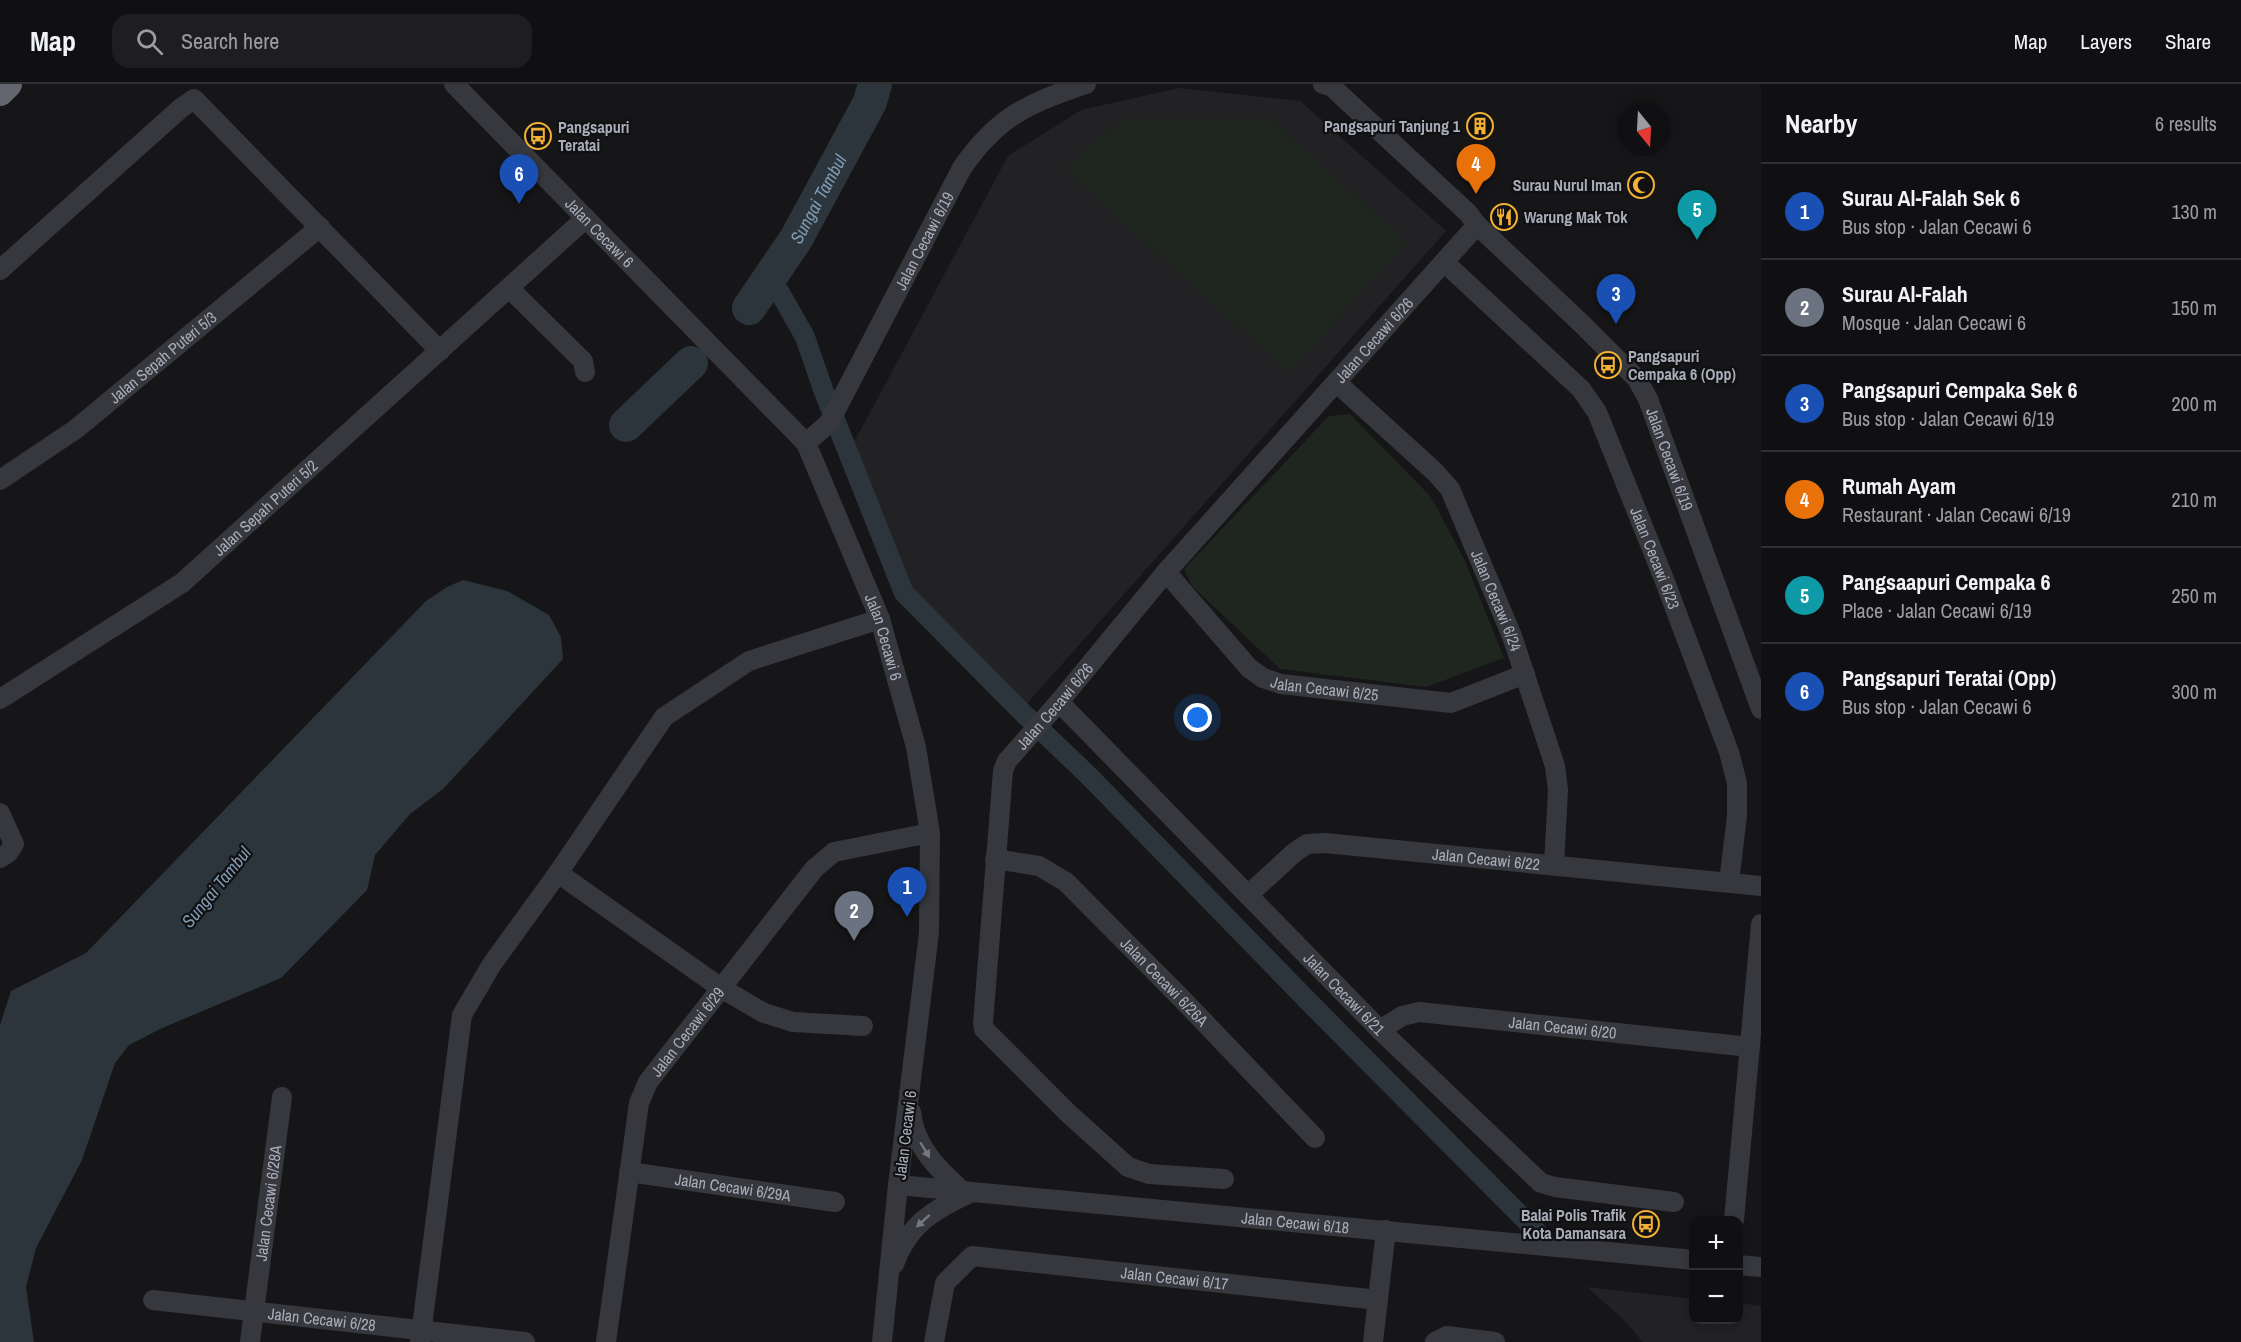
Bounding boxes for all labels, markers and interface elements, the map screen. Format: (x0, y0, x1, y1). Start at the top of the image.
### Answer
search box (112, 14, 532, 68)
text: Map (30, 22, 76, 60)
icon: search (133, 25, 166, 58)
text: Search here (181, 26, 279, 56)
text: Map (2014, 27, 2047, 56)
text: Layers (2080, 27, 2132, 56)
text: Share (2165, 27, 2211, 56)
north arrow (1617, 102, 1671, 156)
text: Nearby (1785, 106, 1857, 141)
text: 6 results (2155, 110, 2217, 137)
building icon: Pangsapuri Tanjung 1 (1465, 111, 1495, 141)
place label: Pangsapuri Tanjung 1 (1324, 115, 1461, 137)
place label: Pangsapuri Teratai (558, 116, 629, 156)
bus stop icon: Pangsapuri Teratai (523, 121, 553, 151)
pin: 4 (1456, 144, 1496, 194)
water label: Sungai Tambul (783, 149, 852, 248)
pin: 6 (500, 154, 538, 204)
mosque icon: Surau Nurul Iman (1626, 170, 1656, 200)
place label: Surau Nurul Iman (1513, 174, 1622, 196)
text: Surau Al-Falah Sek 6 (1842, 183, 2020, 213)
street label: Jalan Cecawi 6/19 (889, 188, 959, 294)
pin: 5 (1678, 190, 1716, 240)
street label: Jalan Cecawi 6 (560, 193, 639, 272)
text: 1 (1800, 198, 1809, 225)
text: 130 m (2171, 198, 2217, 225)
restaurant icon: Warung Mak Tok (1489, 202, 1519, 232)
place label: Warung Mak Tok (1524, 206, 1628, 228)
text: Bus stop · Jalan Cecawi 6 (1842, 213, 2032, 240)
pin: 3 (1596, 274, 1636, 324)
text: Surau Al-Falah (1842, 279, 1968, 309)
street label: Jalan Cecawi 6/26 (1330, 292, 1418, 388)
text: 2 (1800, 294, 1809, 321)
text: 150 m (2171, 294, 2217, 321)
street label: Jalan Sepah Puteri 5/3 (104, 306, 221, 408)
text: Mosque · Jalan Cecawi 6 (1842, 309, 2026, 336)
place label: Pangsapuri Cempaka 6 (Opp) (1628, 345, 1736, 385)
bus stop icon: Pangsapuri Cempaka 6 (Opp) (1593, 350, 1623, 380)
text: Pangsapuri Cempaka Sek 6 (1842, 375, 2078, 405)
text: 3 (1800, 390, 1809, 417)
text: 200 m (2171, 390, 2217, 417)
street label: Jalan Cecawi 6/19 (1641, 405, 1699, 514)
text: Bus stop · Jalan Cecawi 6/19 (1842, 405, 2054, 432)
street label: Jalan Sepah Puteri 5/2 (208, 455, 322, 561)
text: Rumah Ayam (1842, 471, 1956, 501)
text: 4 (1800, 486, 1809, 513)
text: 210 m (2171, 486, 2217, 513)
text: Restaurant · Jalan Cecawi 6/19 (1842, 501, 2071, 528)
street label: Jalan Cecawi 6/23 (1625, 504, 1685, 612)
street label: Jalan Cecawi 6/24 (1466, 546, 1527, 654)
text: Pangsaapuri Cempaka 6 (1842, 567, 2051, 597)
text: 5 (1800, 582, 1809, 609)
text: 250 m (2171, 582, 2217, 609)
street label: Jalan Cecawi 6 (860, 590, 908, 683)
text: Place · Jalan Cecawi 6/19 (1842, 597, 2032, 624)
street label: Jalan Cecawi 6/26 (1011, 658, 1098, 754)
text: Pangsapuri Teratai (Opp) (1842, 663, 2056, 693)
street label: Jalan Cecawi 6/25 (1268, 670, 1380, 706)
text: 6 (1800, 678, 1809, 705)
text: 300 m (2171, 678, 2217, 705)
text: Bus stop · Jalan Cecawi 6 (1842, 693, 2032, 720)
your location (1183, 703, 1212, 732)
water label: Sungai Tambul (176, 841, 257, 933)
street label: Jalan Cecawi 6/22 (1431, 843, 1541, 875)
pin: 1 (888, 868, 926, 917)
pin: 2 (834, 892, 874, 941)
street label: Jalan Cecawi 6/26A (1116, 932, 1213, 1031)
street label: Jalan Cecawi 6/21 (1299, 947, 1390, 1040)
street label: Jalan Cecawi 6/29 (645, 982, 729, 1081)
street label: Jalan Cecawi 6/20 (1508, 1011, 1618, 1044)
street label: Jalan Cecawi 6 (889, 1089, 921, 1181)
one-way arrow (920, 1142, 930, 1159)
street label: Jalan Cecawi 6/28A (250, 1144, 287, 1263)
street label: Jalan Cecawi 6/29A (674, 1168, 793, 1206)
place label: Balai Polis Trafik Kota Damansara (1521, 1204, 1627, 1244)
street label: Jalan Cecawi 6/18 (1240, 1206, 1350, 1238)
bus stop icon: Balai Polis Trafik Kota Damansara (1631, 1209, 1661, 1239)
one-way arrow (916, 1214, 931, 1227)
map controls (1689, 1216, 1743, 1324)
button: + (1689, 1216, 1743, 1270)
street label: Jalan Cecawi 6/17 (1120, 1261, 1229, 1295)
button: − (1689, 1270, 1743, 1324)
street label: Jalan Cecawi 6/28 (267, 1302, 377, 1336)

